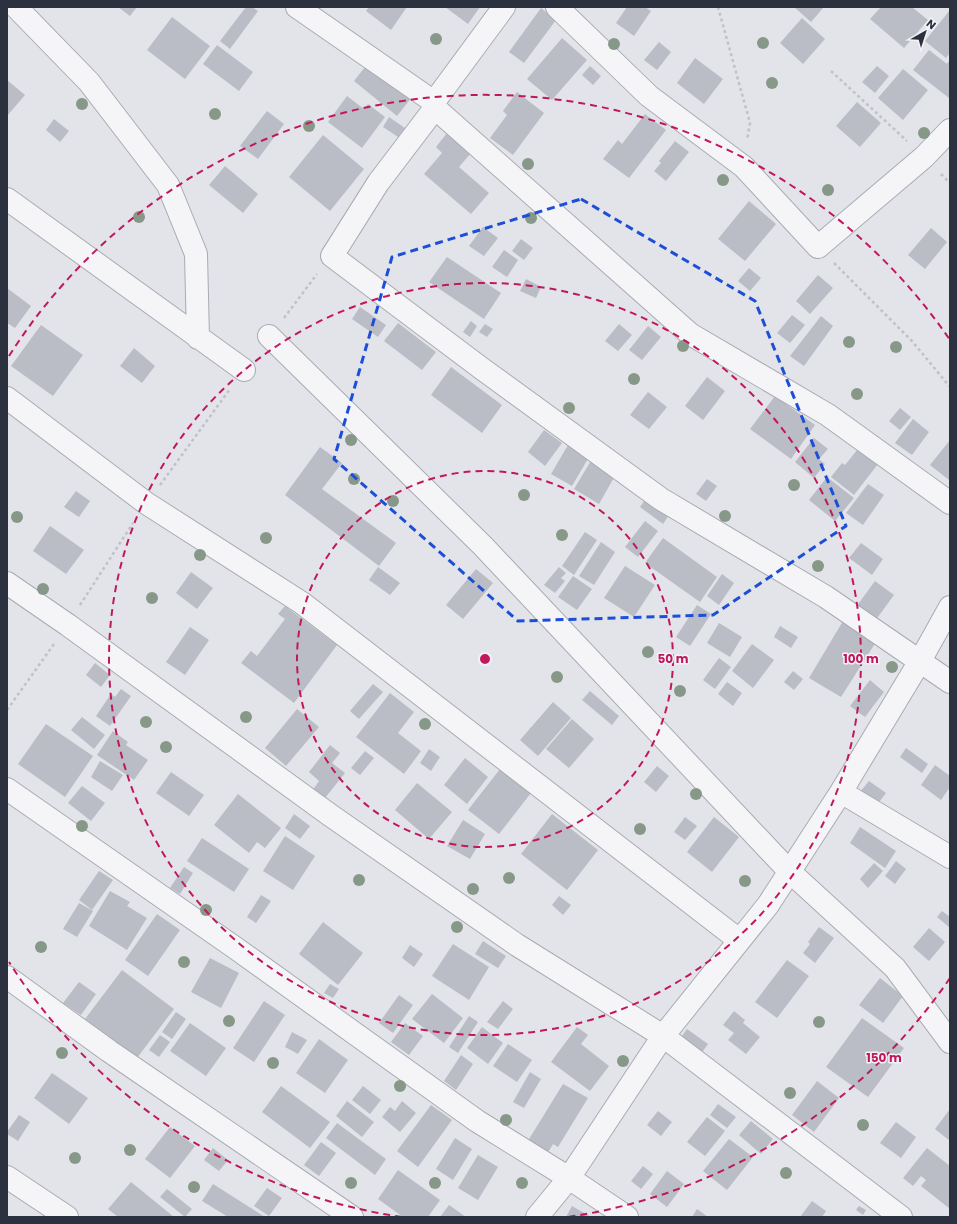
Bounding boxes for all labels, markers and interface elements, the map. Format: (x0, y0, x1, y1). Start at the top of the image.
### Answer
north arrow (905, 12, 945, 52)
text: N (923, 15, 940, 33)
text: 50 m (658, 650, 689, 667)
text: 100 m (843, 650, 879, 667)
centre of rings (478, 652, 492, 666)
text: 150 m (866, 1049, 902, 1066)

